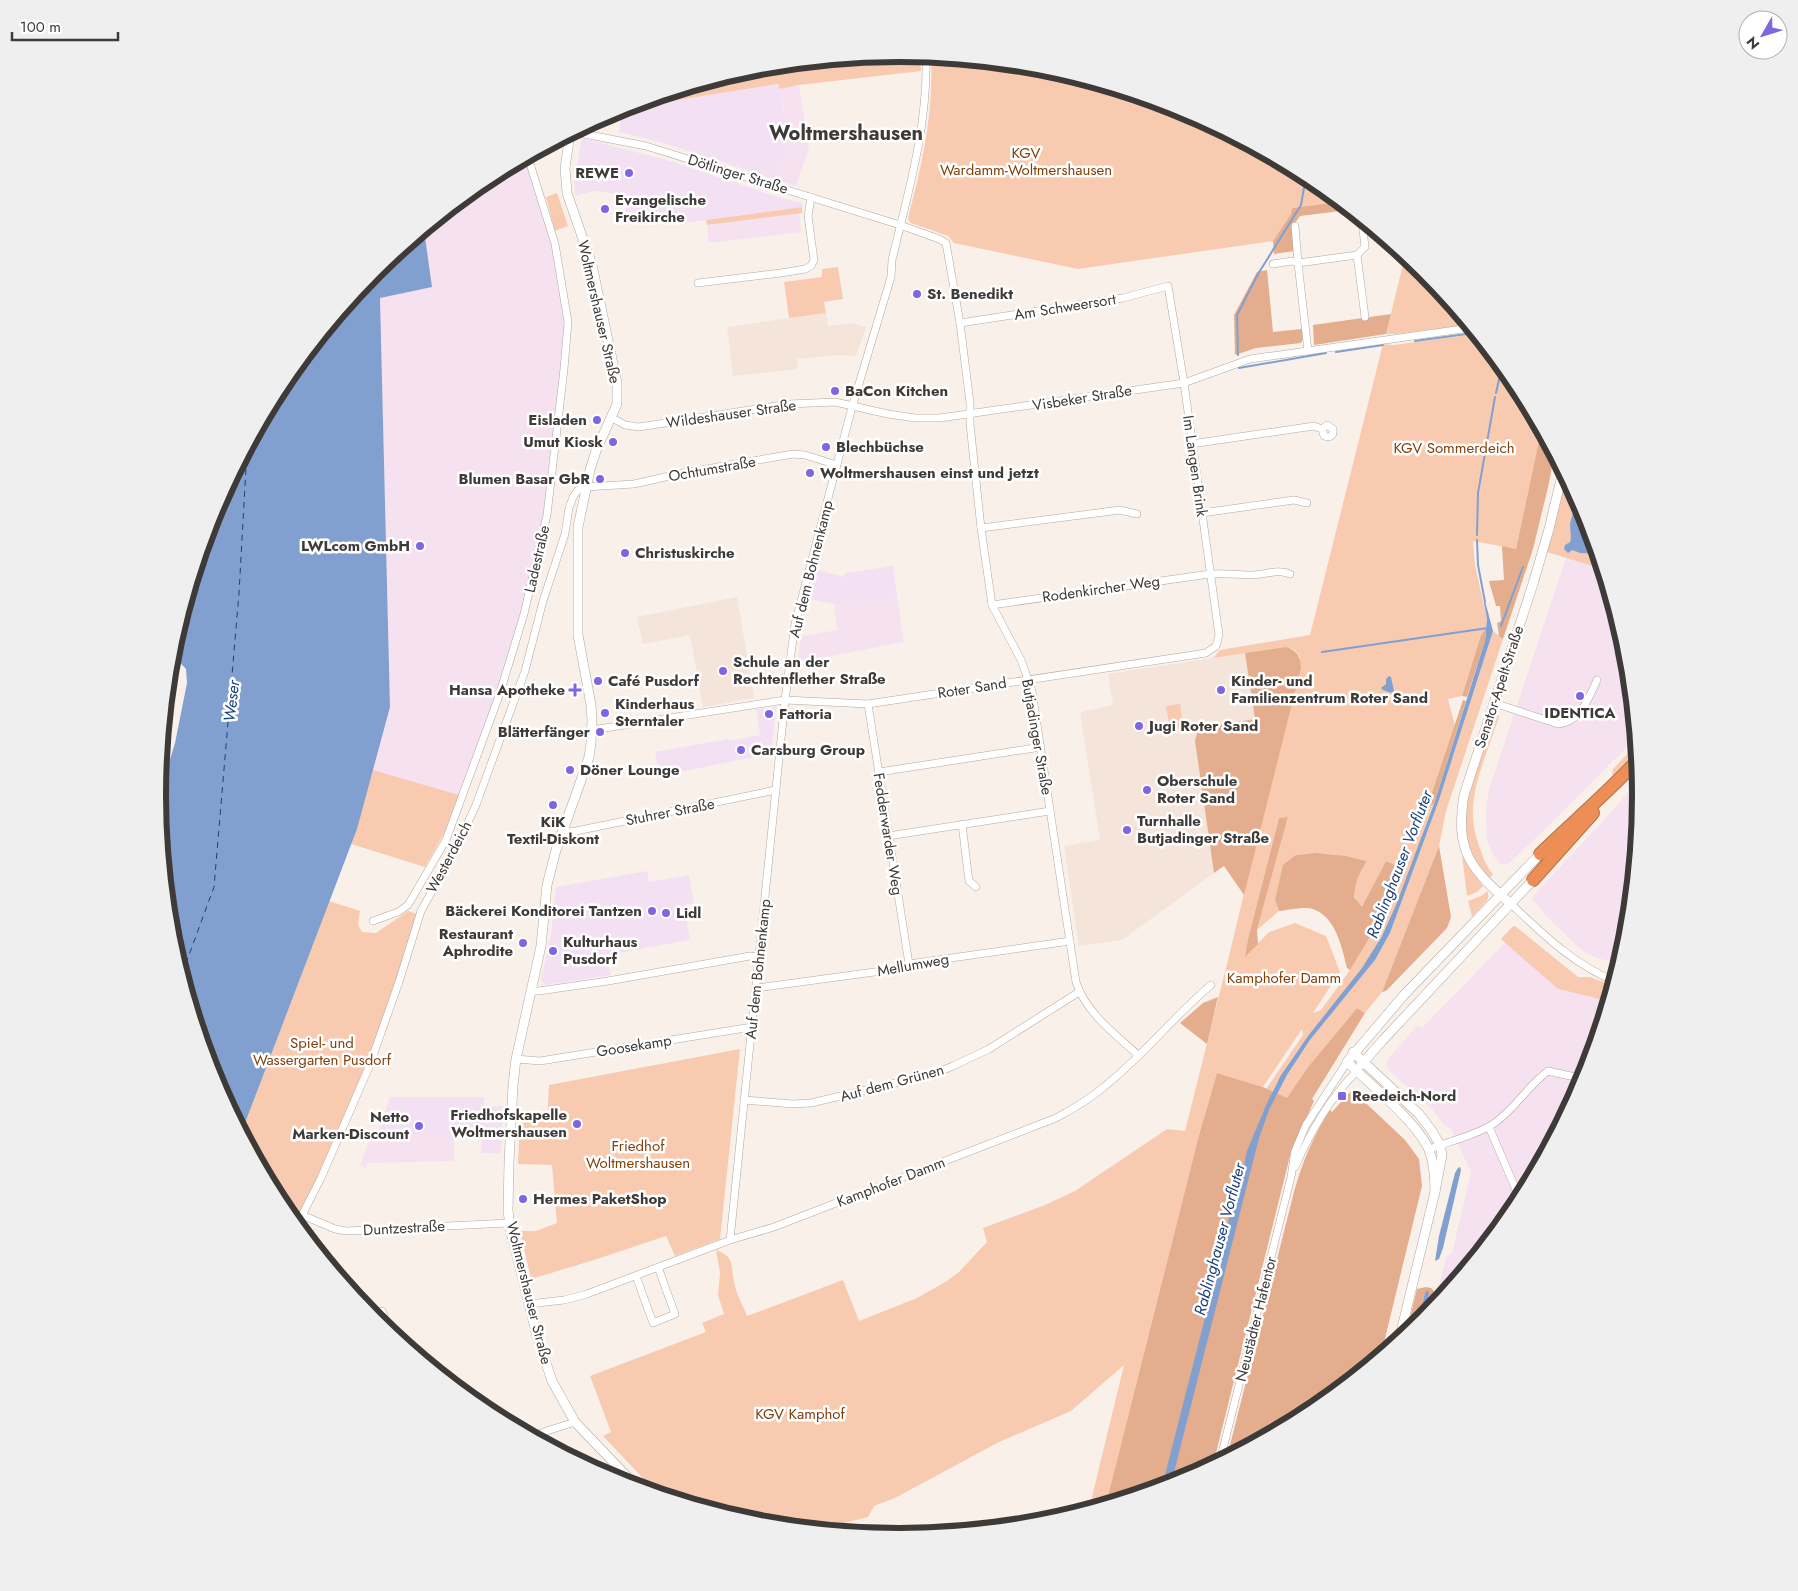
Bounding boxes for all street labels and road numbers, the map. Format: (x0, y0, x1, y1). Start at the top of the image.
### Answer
street label: Dötlinger Straße (685, 148, 791, 200)
street label: Woltmershauser Straße (572, 238, 626, 386)
street label: Am Schweersort (1012, 288, 1118, 326)
street label: Visbeker Straße (1031, 379, 1133, 417)
street label: Wildeshauser Straße (664, 394, 798, 434)
street label: Im Langen Brink (1177, 414, 1213, 519)
street label: Ochtumstraße (667, 450, 758, 487)
street label: Auf dem Bohnenkamp (783, 498, 839, 640)
street label: Ladestraße (519, 523, 555, 595)
street label: Rodenkircher Weg (1041, 570, 1161, 608)
street label: Senator-Apelt-Straße (1469, 623, 1529, 751)
street label: Roter Sand (936, 672, 1008, 704)
street label: Butjadinger Straße (1016, 677, 1058, 797)
street label: Fedderwarder Weg (867, 771, 909, 897)
street label: Stuhrer Straße (624, 793, 717, 831)
street label: Westerdeich (421, 817, 477, 897)
street label: Auf dem Bohnenkamp (740, 897, 776, 1040)
street label: Mellumweg (875, 948, 951, 982)
street label: Goosekamp (595, 1029, 674, 1063)
street label: Auf dem Grünen (838, 1059, 946, 1107)
street label: Kamphofer Damm (834, 1151, 948, 1213)
street label: Duntzestraße (362, 1215, 446, 1241)
street label: Woltmershauser Straße (501, 1219, 557, 1367)
street label: Neustädter Hafentor (1230, 1253, 1282, 1384)

